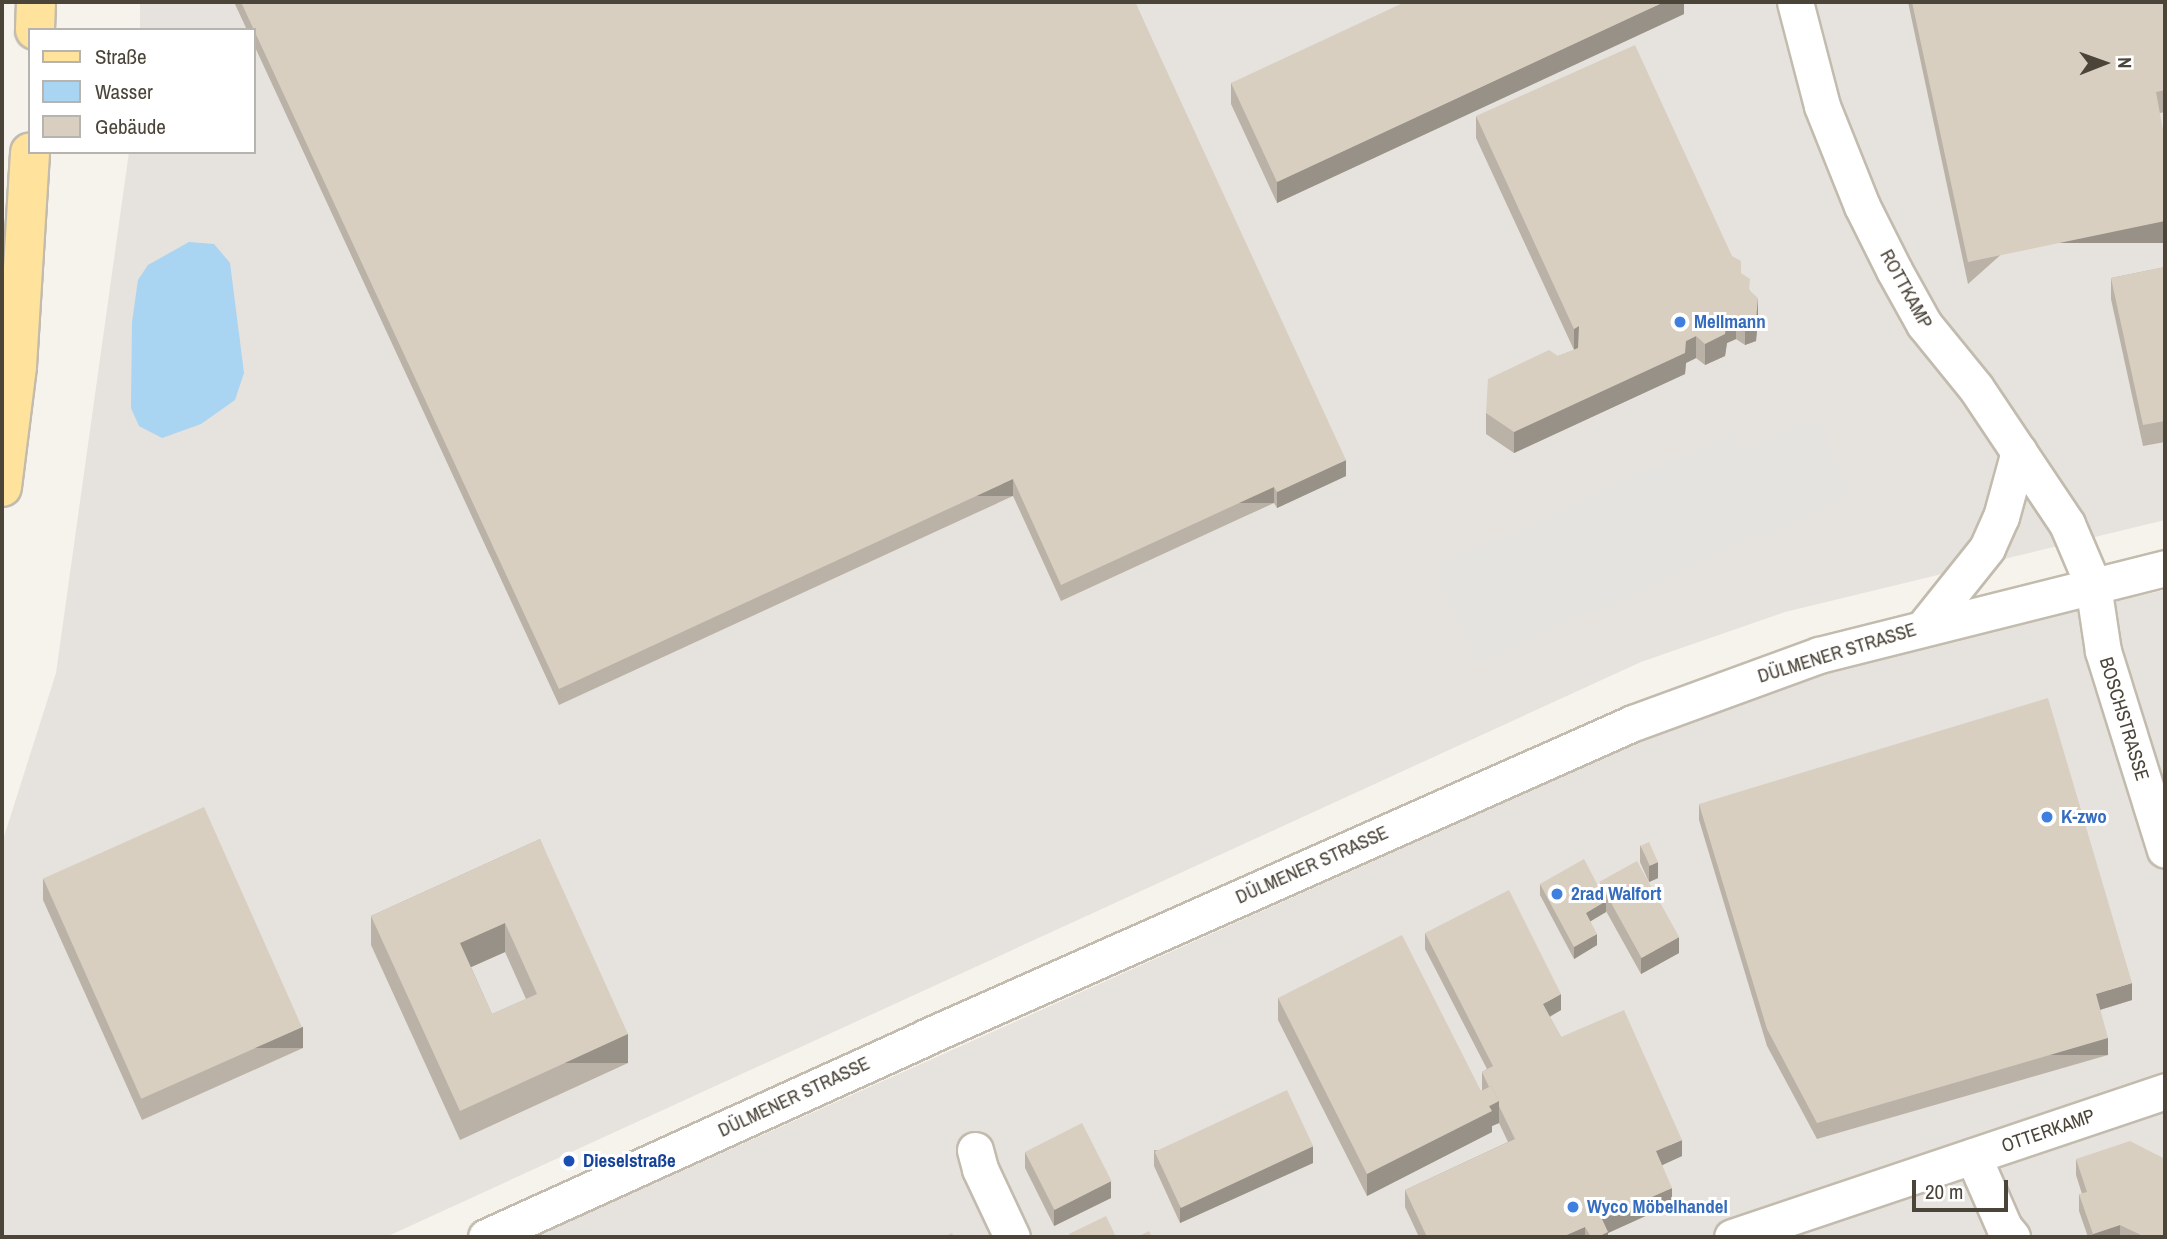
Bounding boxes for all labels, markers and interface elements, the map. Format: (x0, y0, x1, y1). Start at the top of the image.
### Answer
legend (28, 28, 256, 154)
north arrow (2069, 28, 2139, 98)
text: Straße (95, 42, 147, 71)
text: N (2112, 57, 2138, 68)
text: Wasser (95, 77, 153, 106)
text: Gebäude (95, 112, 166, 141)
street label: ROTTKAMP (1875, 246, 1937, 332)
place label: Mellmann (1694, 311, 1766, 333)
marker: Mellmann (1672, 314, 1688, 330)
street label: DÜLMENER STRASSE (1755, 618, 1919, 688)
street label: BOSCHSTRASSE (2094, 654, 2154, 784)
place label: K-zwo (2061, 806, 2107, 828)
marker: K-zwo (2039, 809, 2055, 825)
street label: DÜLMENER STRASSE (1232, 821, 1392, 909)
place label: 2rad Walfort (1571, 883, 1661, 905)
marker: 2rad Walfort (1549, 886, 1565, 902)
street label: DÜLMENER STRASSE (715, 1052, 873, 1142)
street label: OTTERKAMP (1998, 1104, 2098, 1158)
place label: Dieselstraße (583, 1150, 676, 1172)
marker: Dieselstraße (561, 1153, 577, 1169)
scale bar (1915, 1166, 2011, 1210)
text: 20 m (1925, 1177, 1963, 1206)
place label: Wyco Möbelhandel (1587, 1196, 1728, 1218)
marker: Wyco Möbelhandel (1565, 1199, 1581, 1215)

